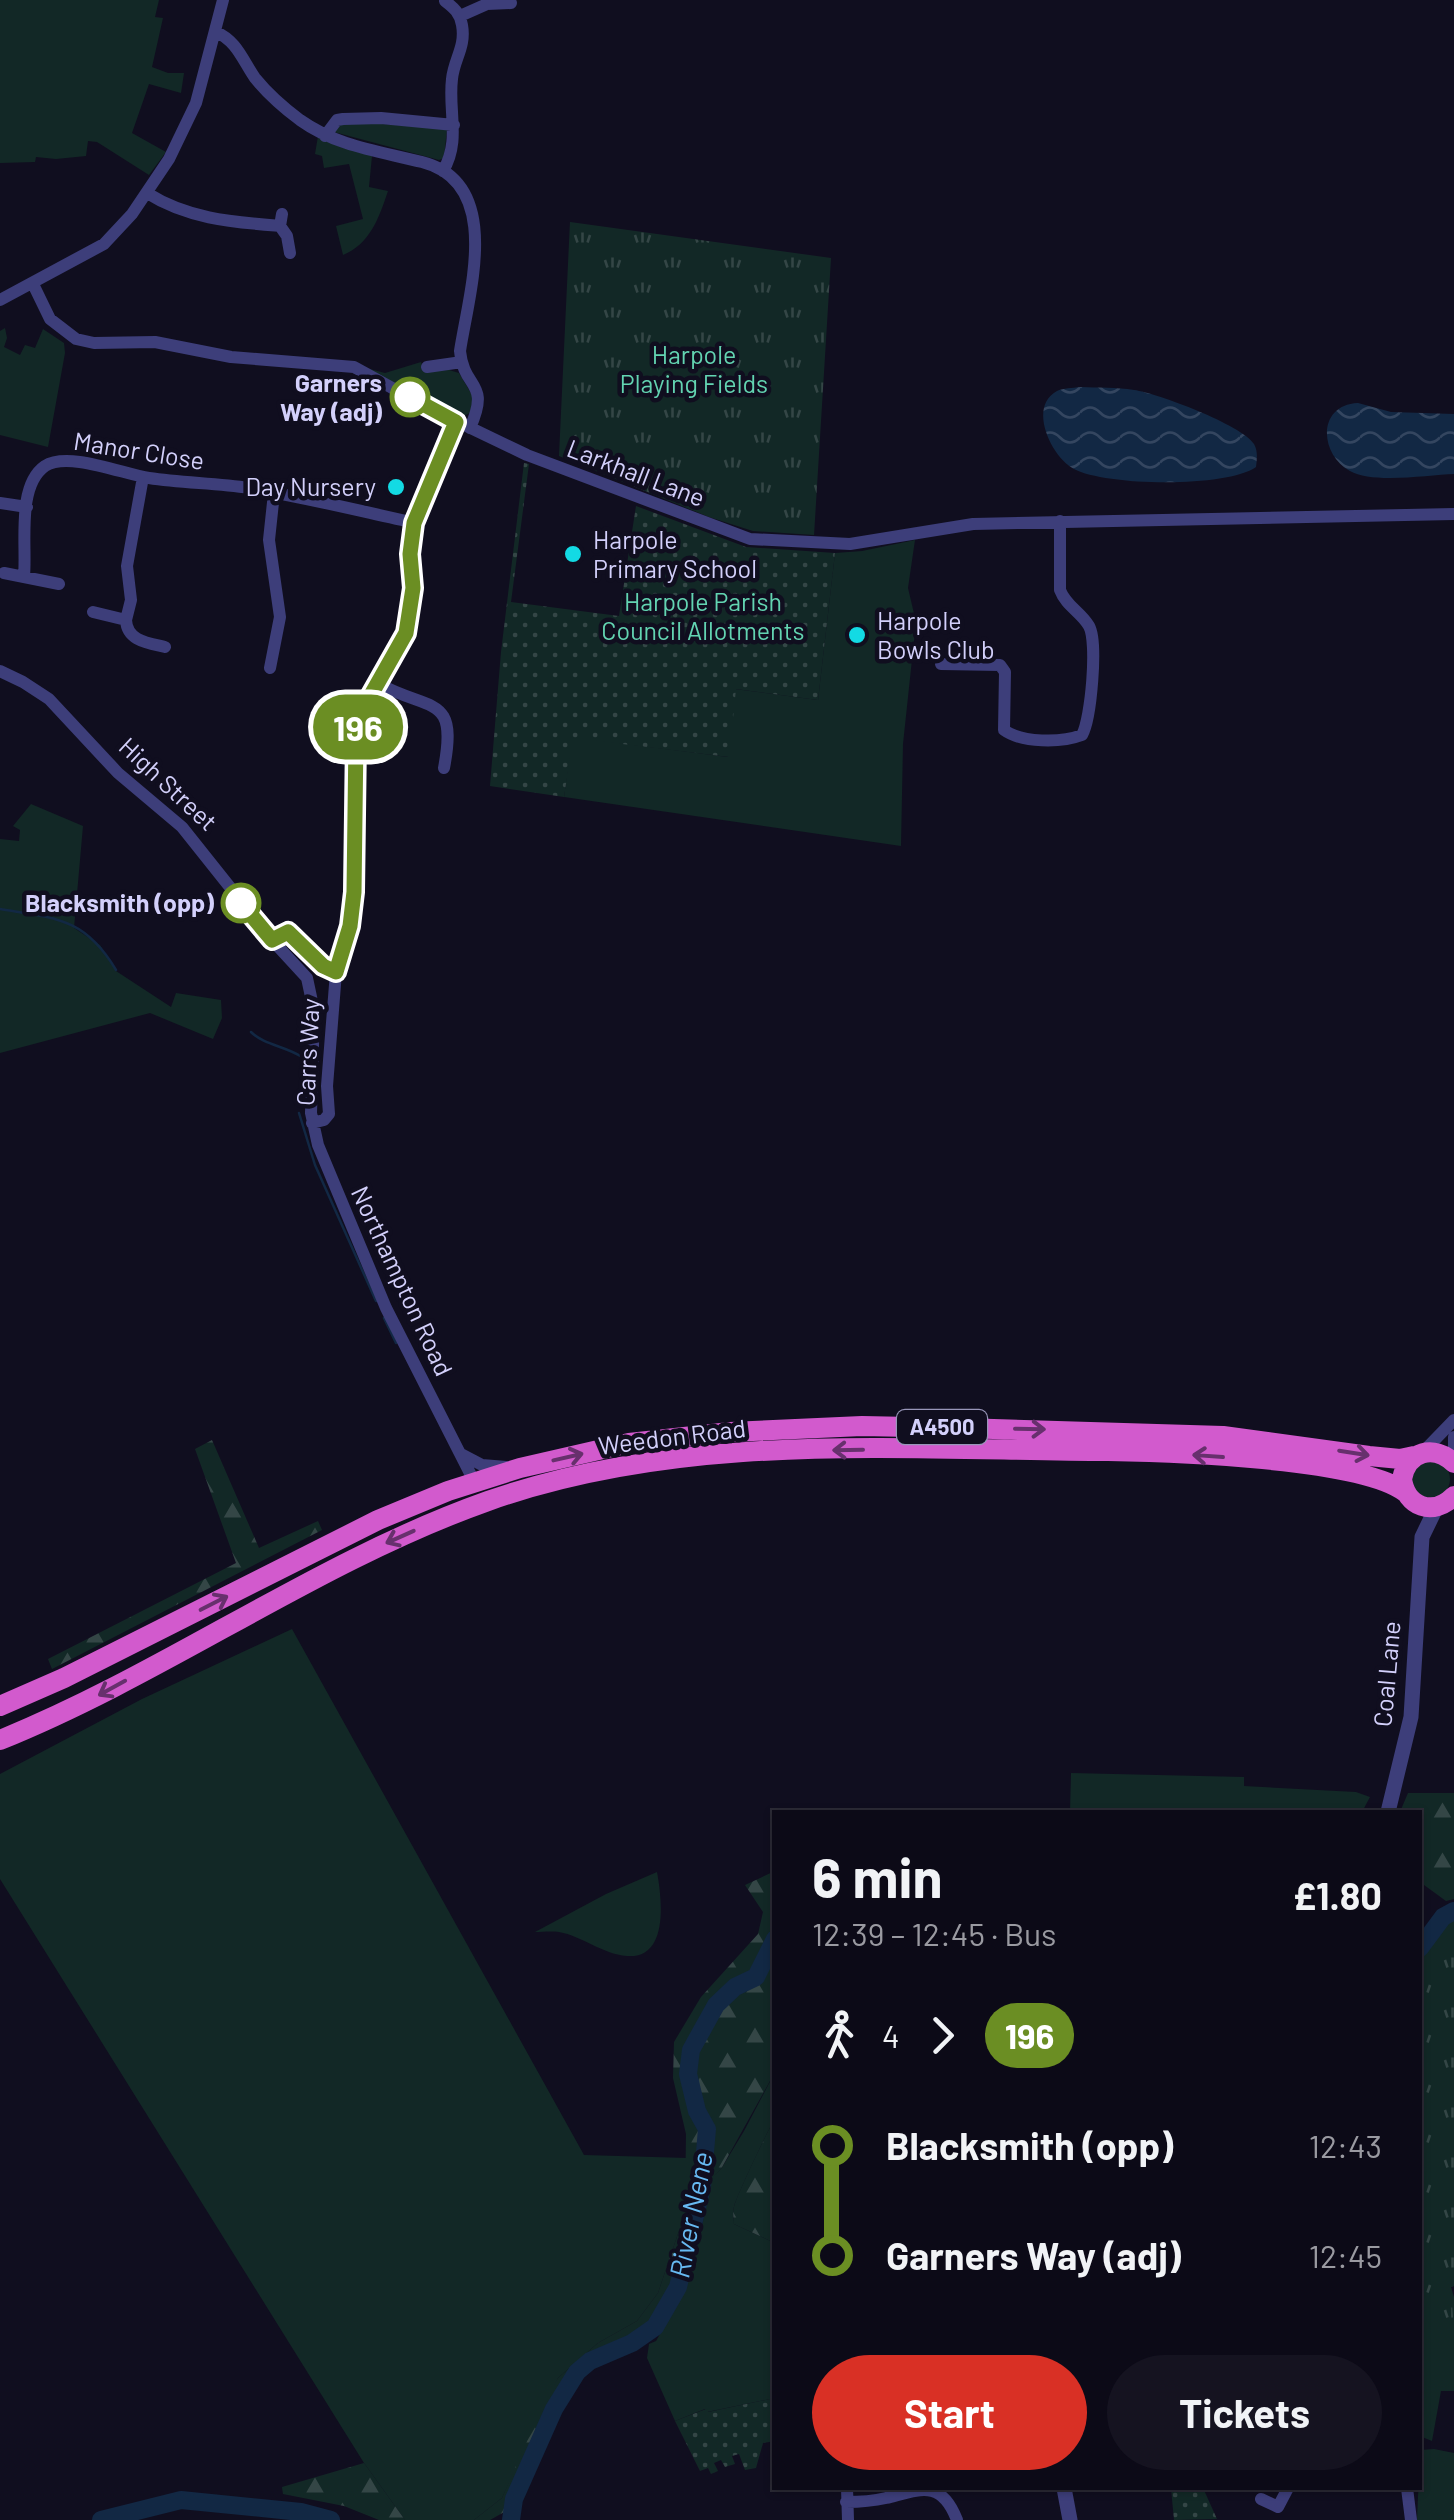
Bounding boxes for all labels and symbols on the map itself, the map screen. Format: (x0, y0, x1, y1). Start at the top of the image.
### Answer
park label: Harpole Playing Fields (620, 339, 768, 398)
place label: Garners Way (adj) (280, 367, 382, 426)
marker: Garners Way (adj) (391, 378, 429, 416)
street label: Manor Close (72, 425, 206, 475)
street label: Larkhall Lane (563, 432, 709, 512)
place label: Day Nursery (246, 471, 376, 501)
marker: Day Nursery (385, 476, 407, 498)
place label: Harpole Primary School (593, 524, 757, 583)
marker: Harpole Primary School (562, 543, 584, 565)
park label: Harpole Parish Council Allotments (601, 586, 805, 645)
place label: Harpole Bowls Club (877, 605, 995, 664)
marker: Harpole Bowls Club (846, 624, 868, 646)
line badge: 196 (300, 694, 416, 760)
street label: High Street (114, 730, 224, 836)
marker: Blacksmith (opp) (222, 884, 260, 922)
place label: Blacksmith (opp) (25, 887, 214, 917)
street label: Carrs Way (289, 997, 325, 1107)
street label: Northampton Road (346, 1181, 460, 1380)
road number: A4500 (897, 1410, 987, 1444)
street label: Weedon Road (596, 1412, 747, 1460)
one-way arrow (1014, 1420, 1046, 1438)
one-way arrow (832, 1440, 864, 1460)
one-way arrow (1337, 1444, 1370, 1463)
one-way arrow (551, 1446, 583, 1465)
one-way arrow (1192, 1446, 1224, 1465)
one-way arrow (385, 1529, 416, 1547)
one-way arrow (198, 1593, 228, 1612)
street label: Coal Lane (1366, 1620, 1406, 1728)
one-way arrow (98, 1678, 127, 1698)
water label: River Nene (661, 2149, 719, 2281)

